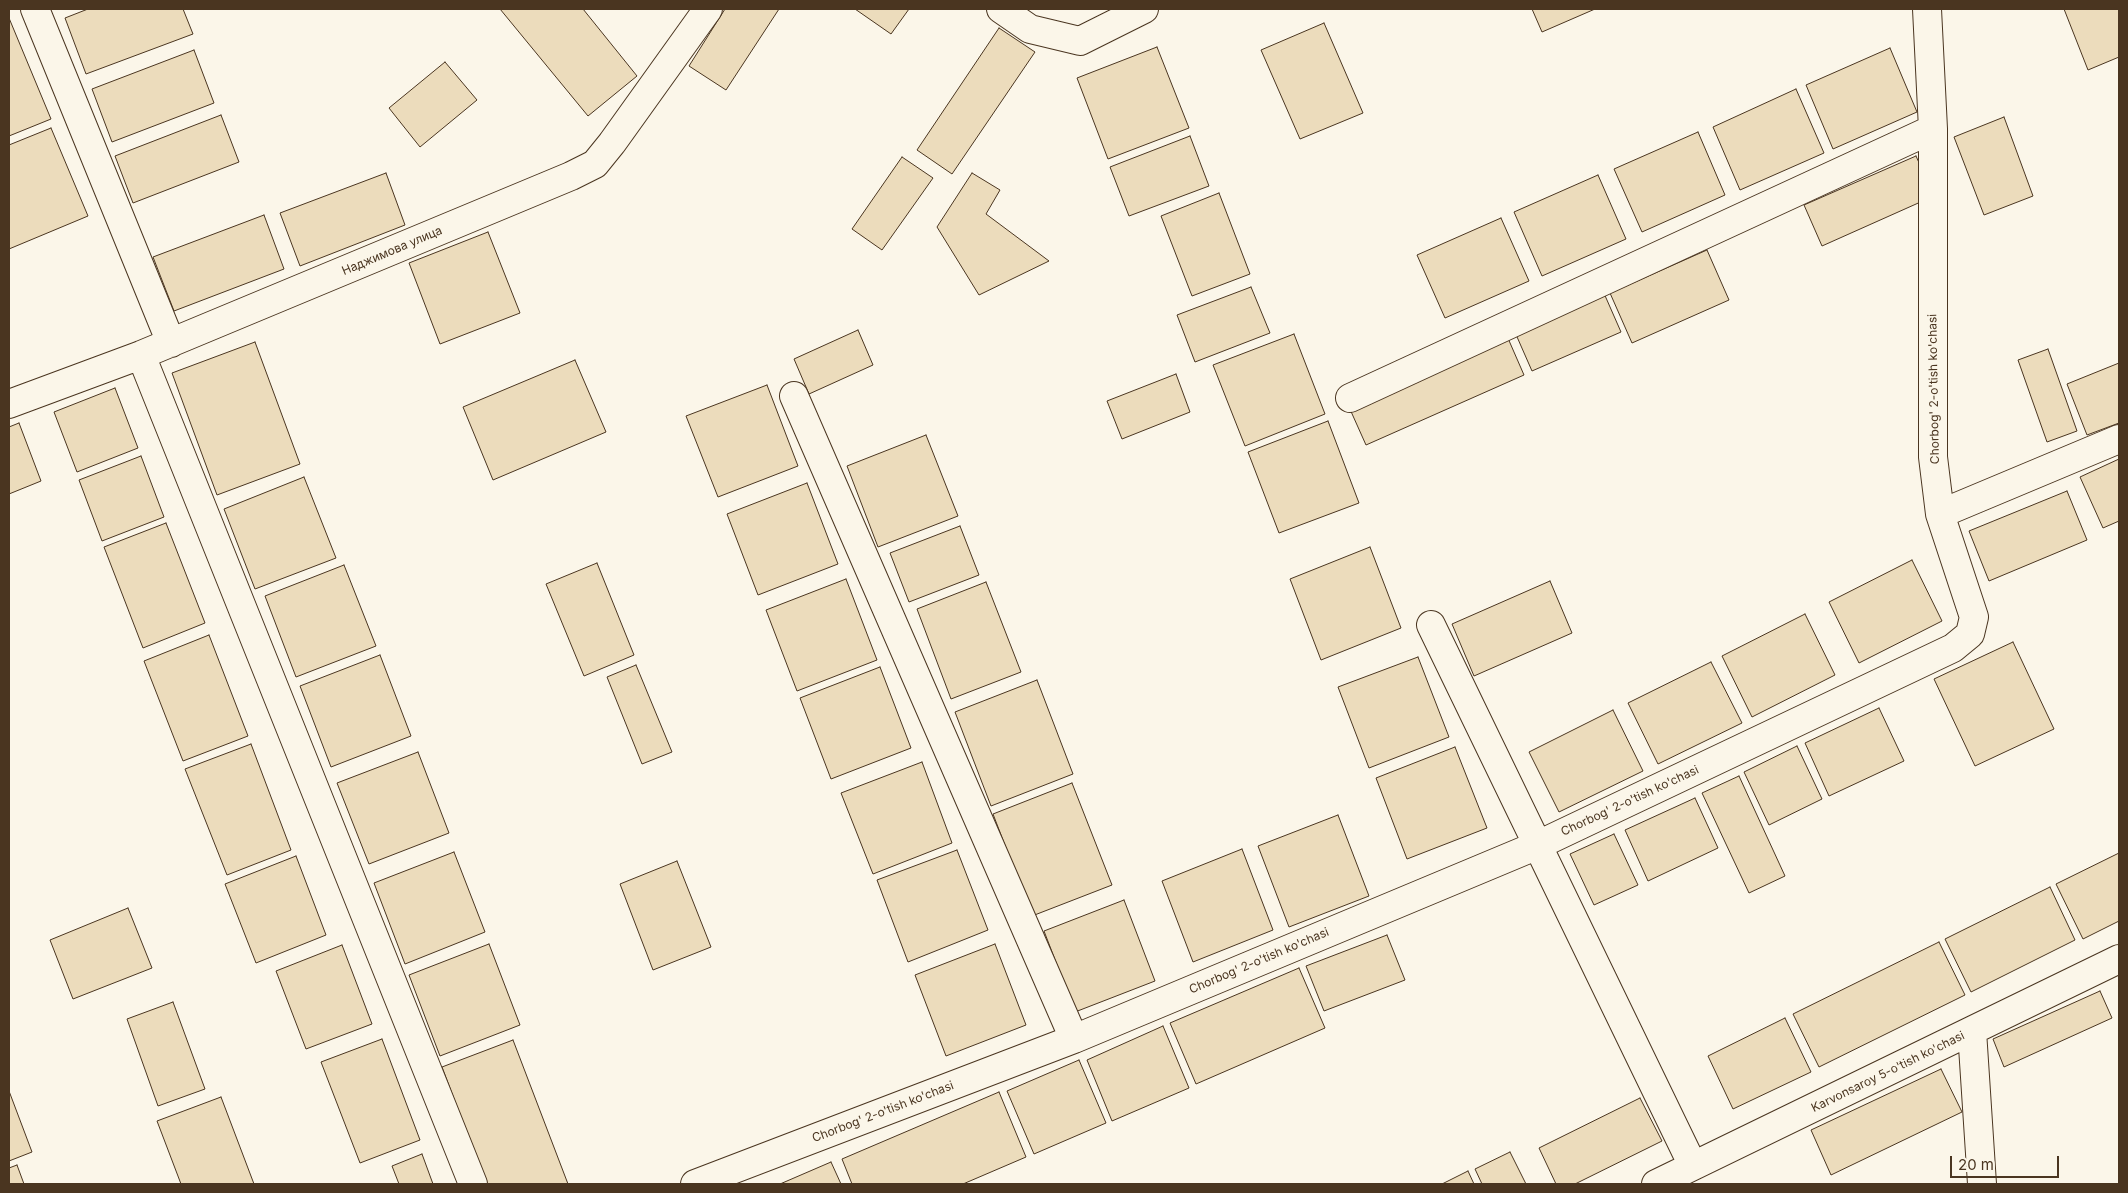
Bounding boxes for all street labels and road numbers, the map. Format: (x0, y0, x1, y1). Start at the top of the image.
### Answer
street label: Наджимова улица (340, 223, 444, 279)
street label: Chorbog' 2-o'tish ko'chasi (1925, 314, 1943, 464)
street label: Chorbog' 2-o'tish ko'chasi (1559, 763, 1701, 839)
street label: Chorbog' 2-o'tish ko'chasi (1187, 925, 1331, 997)
street label: Karvonsaroy 5-o'tish ko'chasi (1809, 1029, 1967, 1115)
street label: Chorbog' 2-o'tish ko'chasi (810, 1078, 956, 1146)

